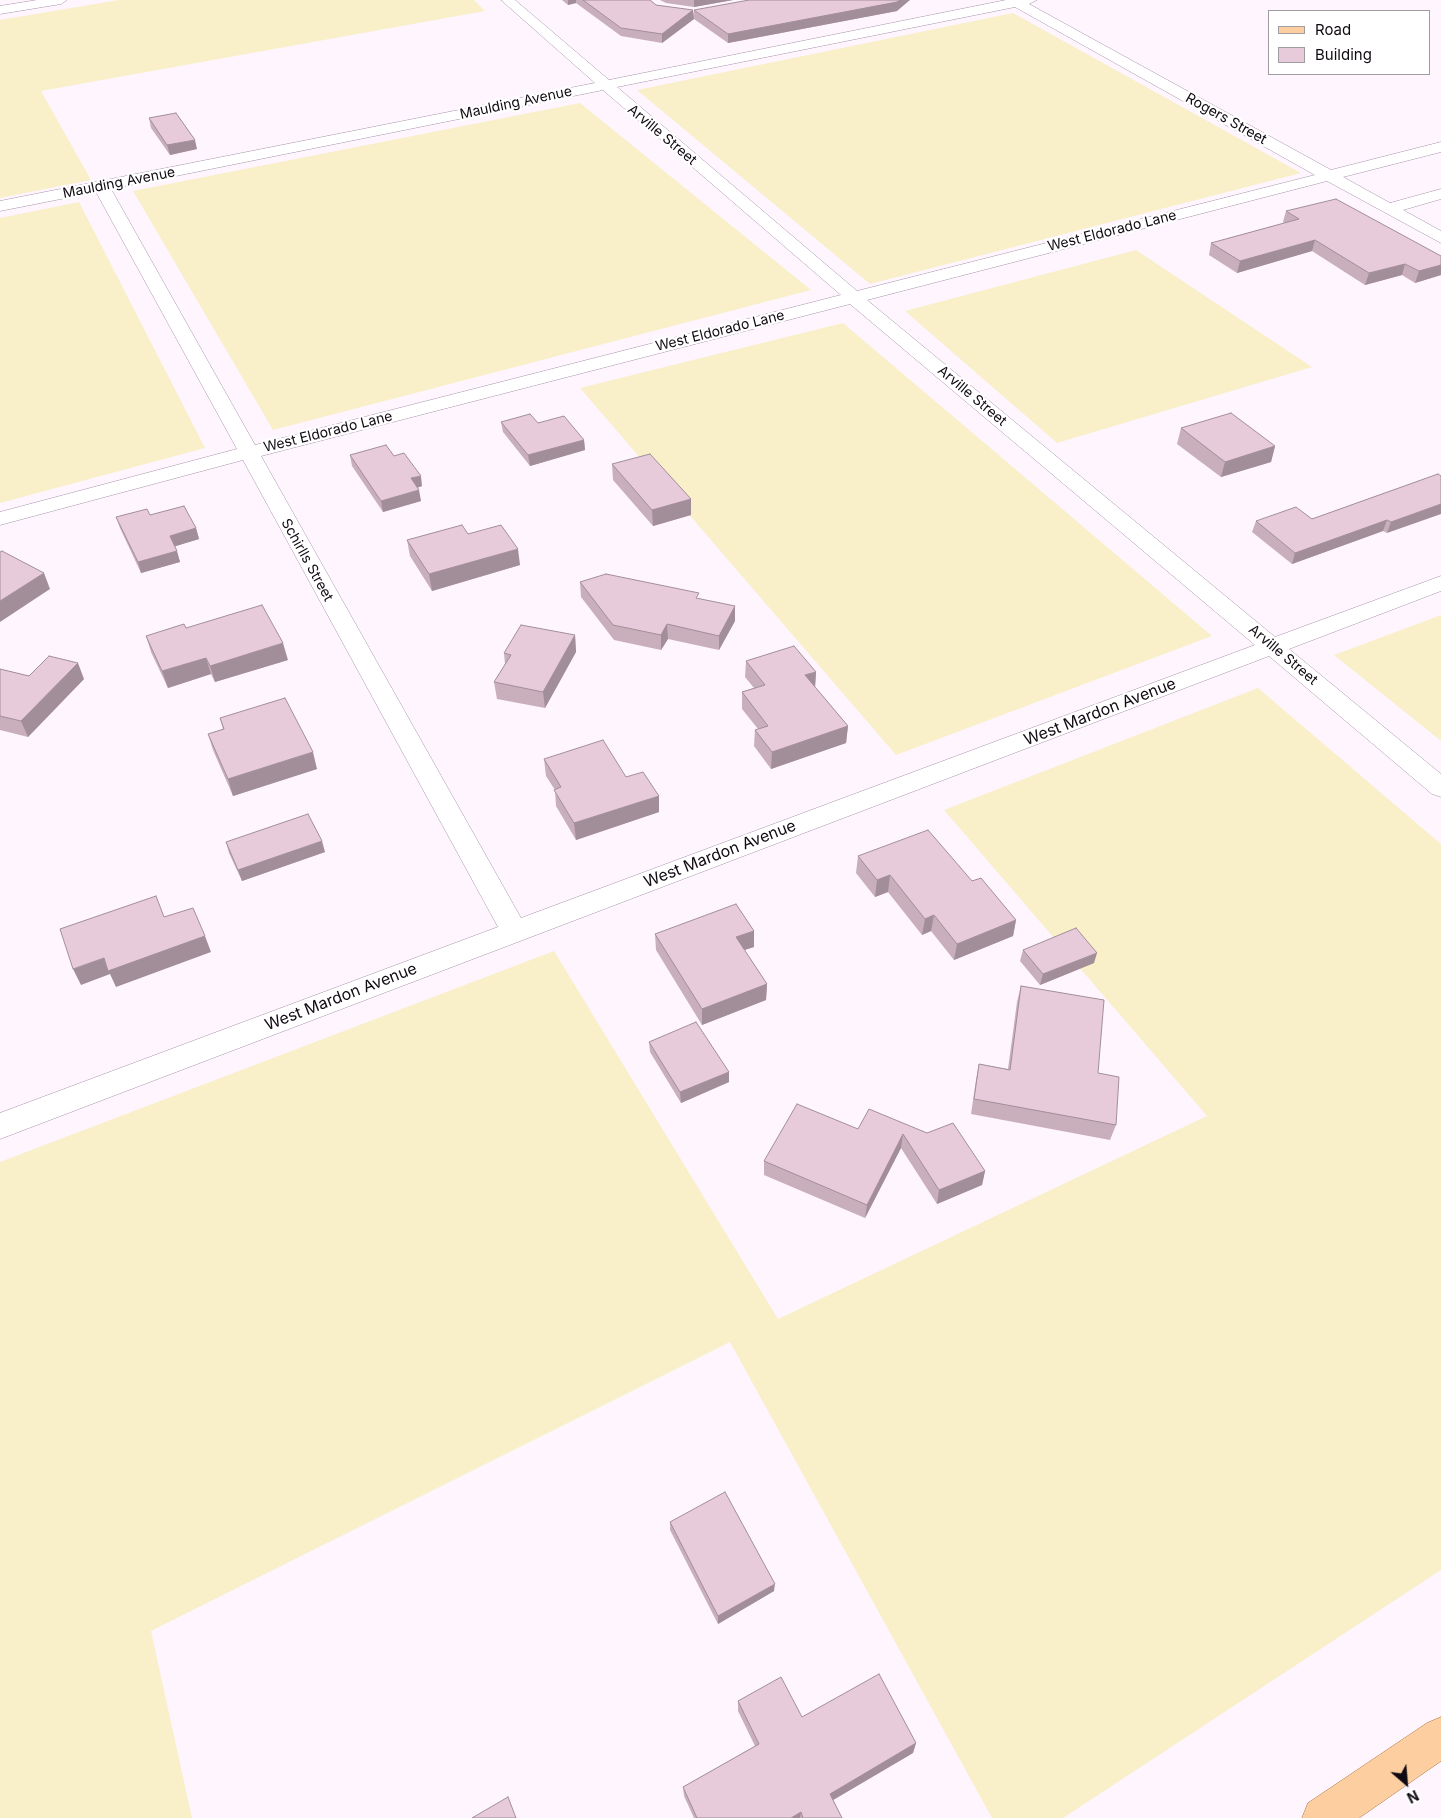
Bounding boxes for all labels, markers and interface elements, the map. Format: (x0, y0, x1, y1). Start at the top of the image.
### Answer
legend (1268, 10, 1431, 75)
text: Road (1315, 20, 1351, 39)
text: Building (1315, 45, 1372, 64)
street label: Maulding Avenue (458, 83, 574, 123)
street label: Rogers Street (1183, 90, 1269, 148)
street label: Arville Street (624, 101, 700, 169)
street label: Maulding Avenue (61, 164, 177, 202)
street label: West Eldorado Lane (1046, 207, 1178, 255)
street label: West Eldorado Lane (654, 307, 786, 355)
street label: Arville Street (934, 362, 1010, 430)
street label: West Eldorado Lane (262, 408, 394, 456)
street label: Schirlls Street (277, 516, 337, 604)
street label: Arville Street (1245, 621, 1321, 689)
street label: West Mardon Avenue (1021, 674, 1179, 750)
street label: West Mardon Avenue (641, 816, 799, 892)
street label: West Mardon Avenue (262, 959, 420, 1035)
north arrow (1381, 1758, 1431, 1808)
text: N (1404, 1787, 1422, 1807)

